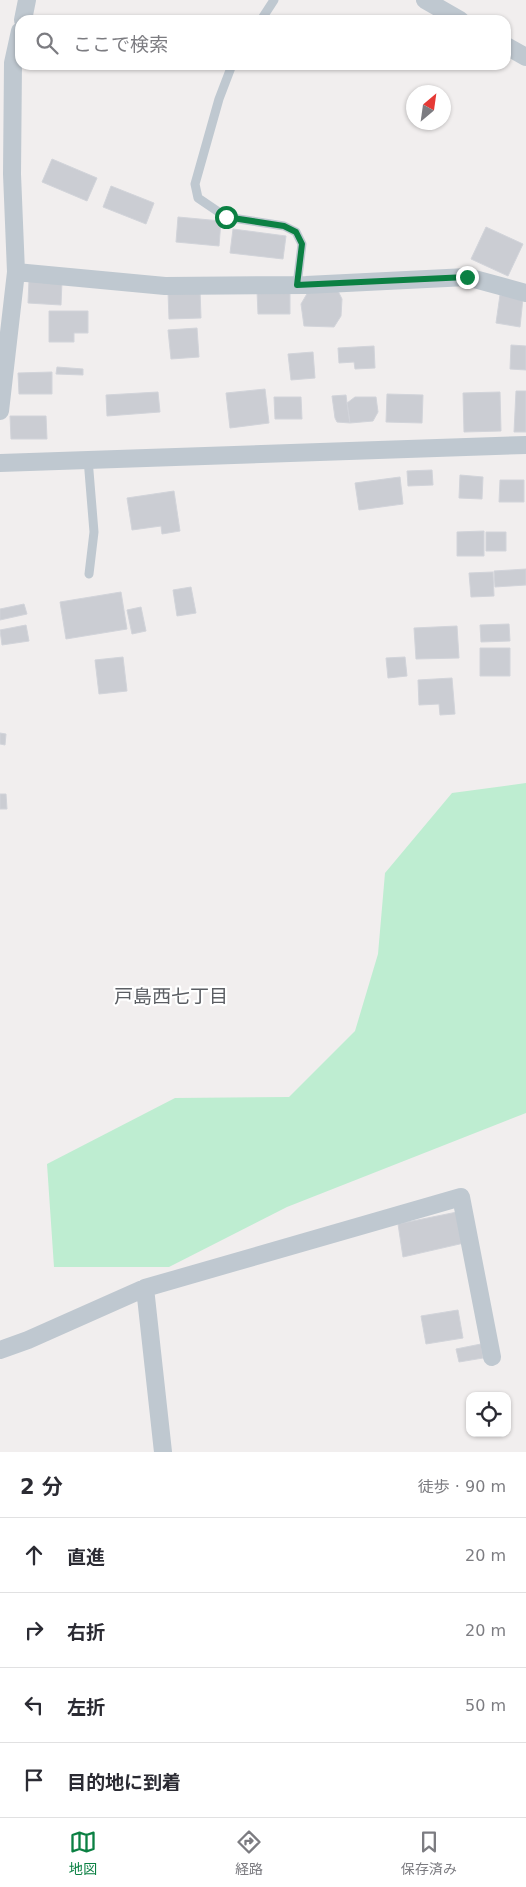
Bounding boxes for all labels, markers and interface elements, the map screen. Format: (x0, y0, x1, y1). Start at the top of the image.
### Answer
search box (15, 15, 511, 70)
icon: search (33, 29, 61, 57)
text: ここで検索 (73, 33, 168, 55)
north arrow (406, 85, 451, 130)
route start (215, 206, 238, 229)
route end (456, 266, 479, 289)
district label: 戸島西七丁目 (114, 985, 228, 1007)
map controls (466, 1392, 511, 1437)
button: locate (466, 1392, 511, 1437)
text: 2 分 (20, 1475, 63, 1499)
text: 徒歩 · 90 m (418, 1477, 506, 1496)
icon: ahead (20, 1541, 48, 1569)
text: 直進 (67, 1546, 105, 1568)
text: 20 m (465, 1546, 506, 1565)
icon: right (20, 1616, 48, 1644)
text: 右折 (67, 1621, 105, 1643)
text: 20 m (465, 1621, 506, 1640)
icon: left (20, 1691, 48, 1719)
text: 左折 (67, 1696, 105, 1718)
text: 50 m (465, 1696, 506, 1715)
icon: arrive (20, 1766, 48, 1794)
text: 目的地に到着 (67, 1771, 181, 1793)
tab: 地図 (69, 1828, 97, 1878)
tab: 経路 (235, 1828, 263, 1878)
tab: 保存済み (401, 1828, 457, 1878)

